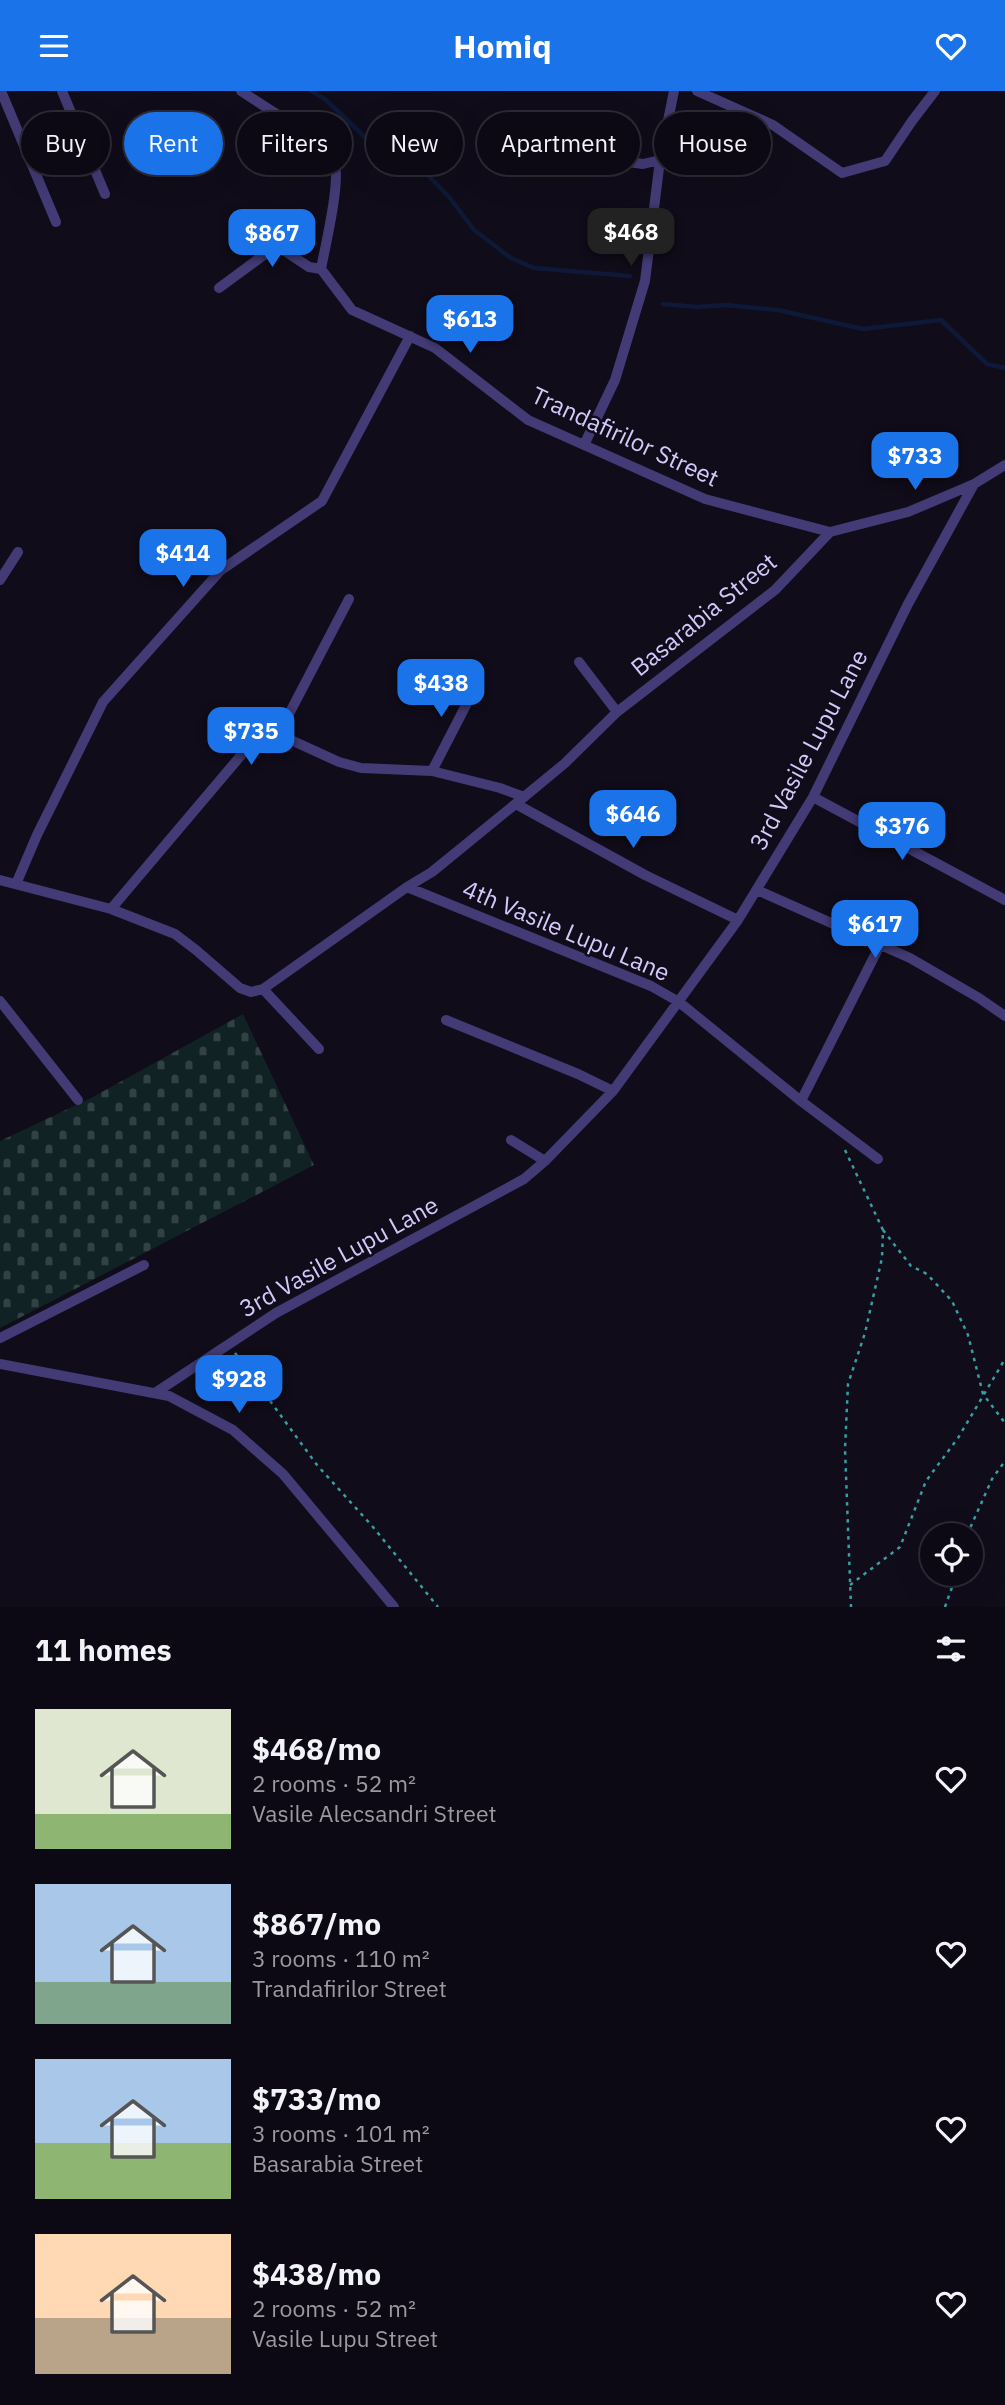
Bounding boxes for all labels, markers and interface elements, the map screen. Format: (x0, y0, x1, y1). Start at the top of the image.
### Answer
text: Homiq (453, 25, 552, 67)
icon: menu (35, 27, 73, 65)
icon: heart (932, 27, 970, 65)
chip: Buy (21, 112, 110, 175)
chip: Rent (124, 112, 223, 175)
chip: Filters (237, 112, 352, 175)
chip: New (366, 112, 463, 175)
chip: Apartment (477, 112, 640, 175)
chip: House (654, 112, 771, 175)
pin: $867 (231, 209, 313, 269)
pin: $468 (590, 209, 672, 268)
text: $468 (603, 216, 659, 246)
text: $867 (244, 217, 300, 247)
pin: $613 (429, 295, 511, 355)
text: $613 (442, 303, 498, 333)
street label: Trandafirilor Street (527, 379, 724, 494)
pin: $733 (874, 433, 956, 492)
text: $733 (887, 440, 943, 470)
pin: $414 (142, 529, 224, 589)
text: $414 (155, 537, 211, 567)
street label: Basarabia Street (624, 546, 783, 683)
street label: 3rd Vasile Lupu Lane (742, 644, 875, 855)
pin: $438 (400, 659, 482, 719)
text: $438 (413, 667, 469, 697)
pin: $735 (210, 707, 292, 767)
text: $735 (223, 715, 279, 745)
pin: $646 (592, 791, 674, 850)
text: $646 (605, 798, 661, 828)
pin: $376 (861, 803, 943, 862)
text: $376 (874, 810, 930, 840)
street label: 4th Vasile Lupu Lane (458, 872, 675, 988)
pin: $617 (834, 901, 916, 960)
text: $617 (847, 908, 903, 938)
street label: 3rd Vasile Lupu Lane (233, 1188, 444, 1324)
pin: $928 (198, 1355, 280, 1415)
text: $928 (211, 1363, 267, 1393)
map controls (920, 1523, 983, 1586)
button: locate (920, 1523, 983, 1586)
text: 11 homes (35, 1630, 172, 1669)
icon: filters (932, 1630, 970, 1668)
text: $468/mo (252, 1729, 381, 1768)
icon: home (91, 1737, 175, 1821)
icon: heart (932, 1760, 970, 1798)
text: 2 rooms · 52 m² (252, 1768, 416, 1798)
text: Vasile Alecsandri Street (252, 1798, 497, 1828)
text: $867/mo (252, 1904, 381, 1943)
icon: home (91, 1912, 175, 1996)
icon: heart (932, 1935, 970, 1973)
text: 3 rooms · 110 m² (252, 1943, 430, 1973)
text: Trandafirilor Street (252, 1973, 447, 2003)
text: $733/mo (252, 2079, 381, 2118)
icon: home (91, 2087, 175, 2171)
icon: heart (932, 2110, 970, 2148)
text: 3 rooms · 101 m² (252, 2118, 430, 2148)
text: Basarabia Street (252, 2148, 423, 2178)
text: $438/mo (252, 2254, 381, 2293)
icon: home (91, 2262, 175, 2346)
icon: heart (932, 2285, 970, 2323)
text: 2 rooms · 52 m² (252, 2293, 416, 2323)
text: Vasile Lupu Street (252, 2323, 438, 2353)

